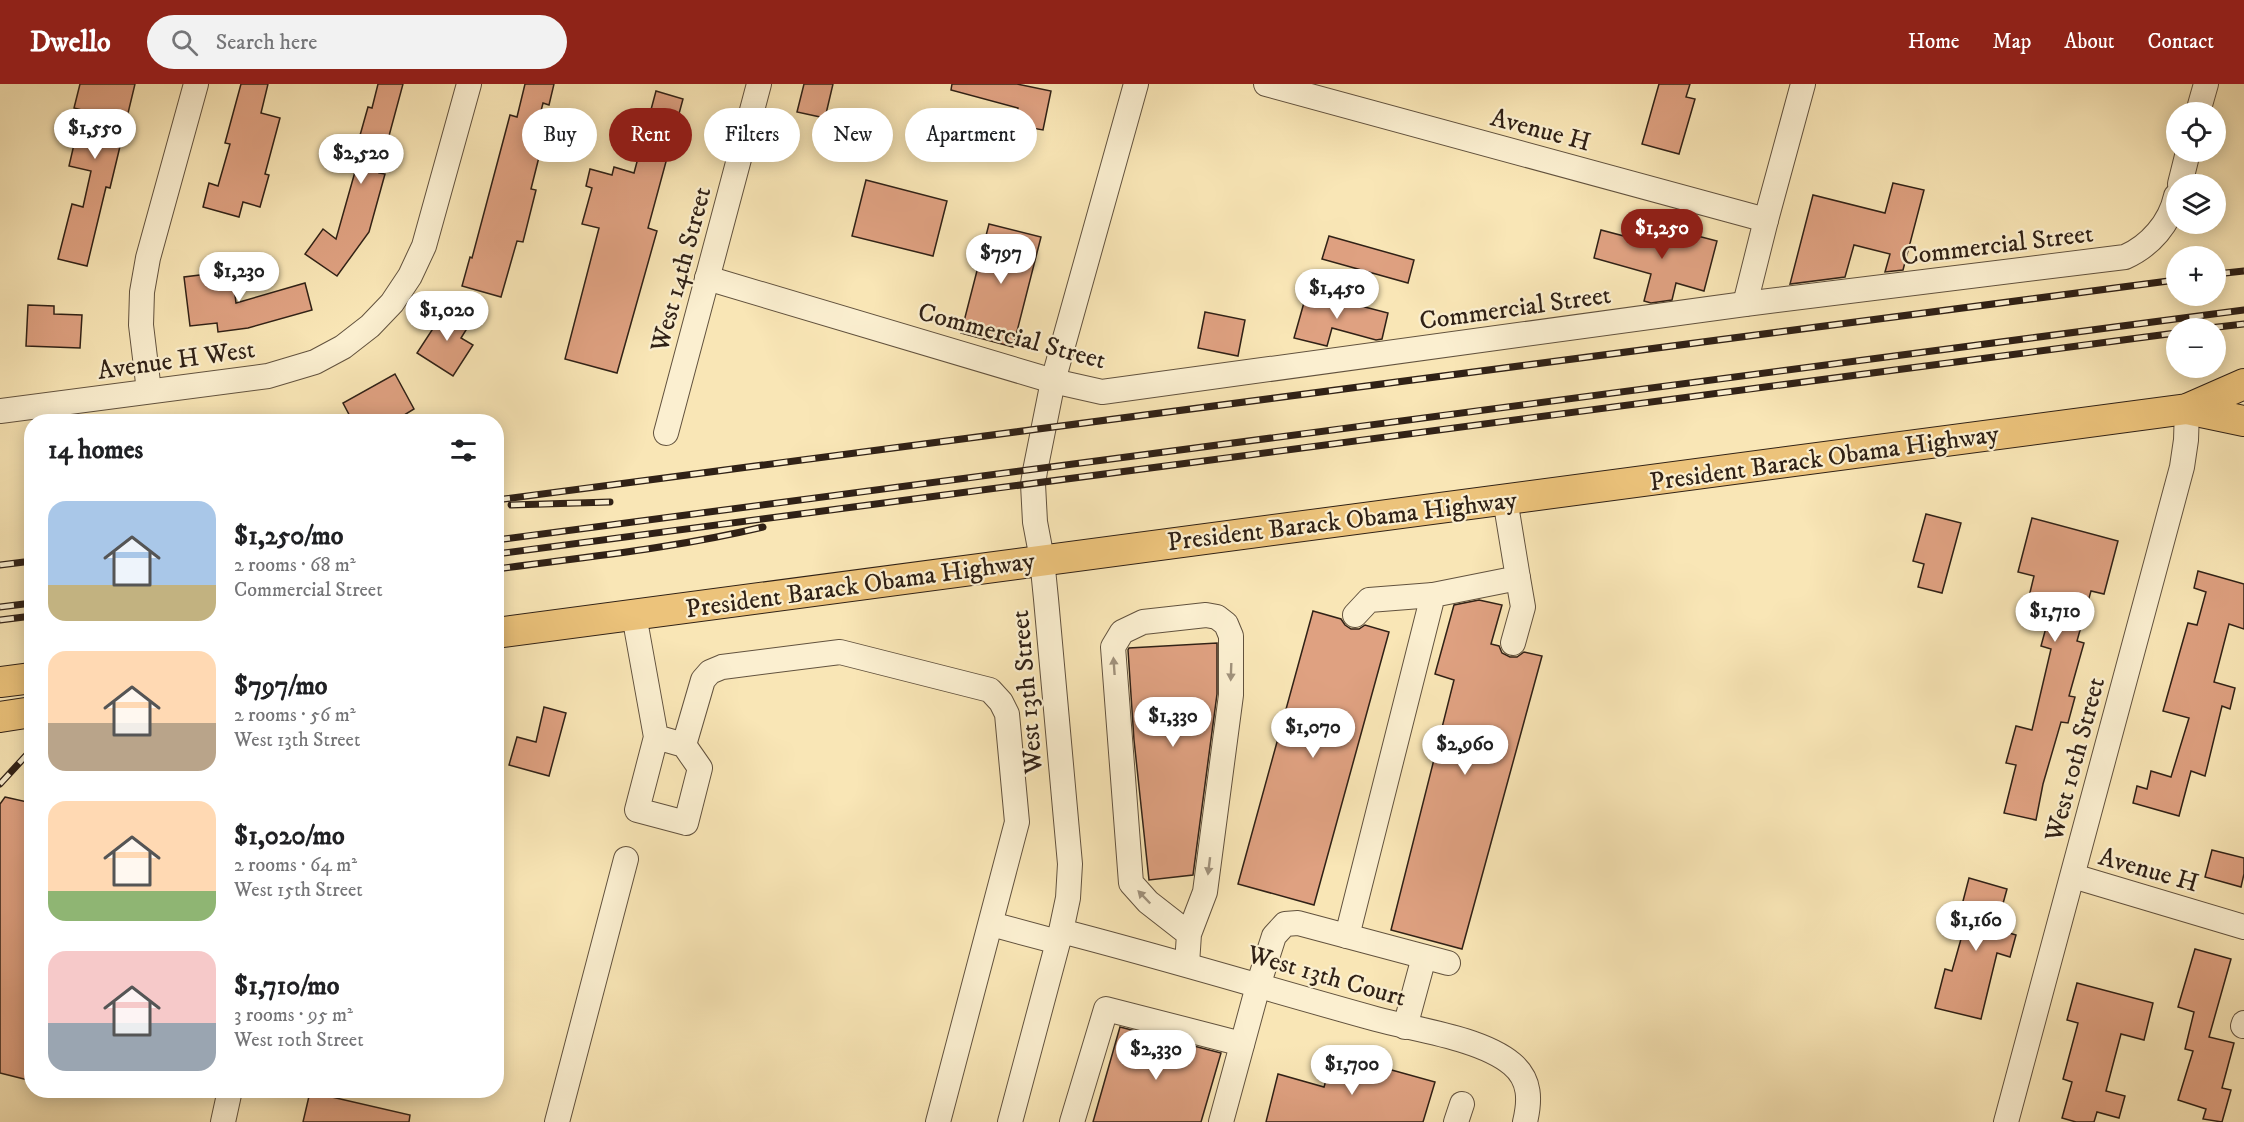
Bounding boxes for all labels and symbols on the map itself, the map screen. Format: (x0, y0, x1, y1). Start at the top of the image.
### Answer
street label: Avenue H (1487, 101, 1594, 160)
pin: $1,550 (46, 109, 144, 160)
pin: $2,520 (312, 134, 410, 185)
street label: West 14th Street (643, 183, 719, 356)
pin: $1,250 (1613, 209, 1711, 260)
street label: Commercial Street (1899, 217, 2095, 274)
pin: $797 (965, 234, 1037, 285)
pin: $1,230 (190, 252, 288, 303)
pin: $1,450 (1288, 269, 1386, 320)
street label: Commercial Street (1417, 279, 1613, 338)
pin: $1,020 (398, 291, 496, 342)
street label: Commercial Street (914, 296, 1109, 377)
street label: Avenue H West (96, 333, 257, 388)
street label: President Barack Obama Highway (1648, 418, 2002, 499)
street label: President Barack Obama Highway (1165, 484, 1520, 559)
street label: President Barack Obama Highway (684, 545, 1038, 626)
pin: $1,710 (2006, 592, 2104, 643)
street label: West 13th Street (1004, 609, 1051, 776)
one-way arrow (1109, 656, 1119, 675)
one-way arrow (1227, 663, 1236, 682)
street label: West 10th Street (2037, 674, 2113, 846)
pin: $1,330 (1124, 697, 1222, 748)
pin: $1,070 (1264, 708, 1362, 759)
pin: $2,960 (1416, 725, 1514, 776)
street label: Avenue H (2095, 840, 2202, 900)
one-way arrow (1204, 856, 1213, 875)
one-way arrow (1137, 889, 1151, 904)
pin: $1,160 (1927, 901, 2025, 952)
street label: West 13th Court (1243, 938, 1410, 1015)
pin: $2,330 (1107, 1030, 1205, 1081)
pin: $1,700 (1303, 1045, 1401, 1096)

